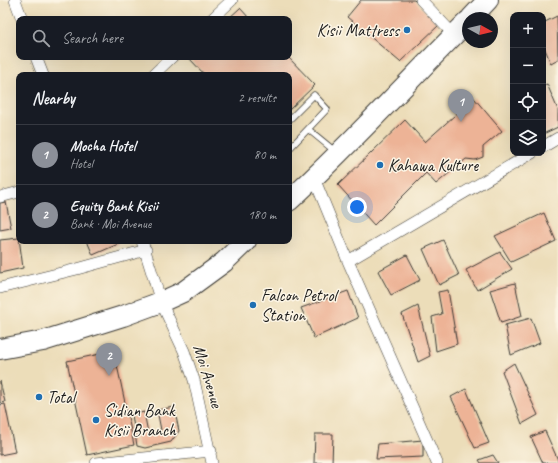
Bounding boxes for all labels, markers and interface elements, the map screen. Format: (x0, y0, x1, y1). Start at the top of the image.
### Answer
north arrow (462, 12, 498, 48)
map controls (510, 12, 546, 156)
button: + (510, 12, 546, 48)
search box (16, 16, 292, 60)
place label: Kisii Mattress (317, 20, 401, 41)
marker: Kisii Mattress (402, 25, 412, 35)
icon: search (30, 27, 52, 49)
text: Search here (62, 29, 123, 48)
button: − (510, 48, 546, 84)
button: locate (510, 84, 546, 120)
text: Nearby (32, 88, 75, 109)
pin: 1 (448, 89, 474, 122)
text: 2 results (238, 90, 276, 106)
button: layers (510, 120, 546, 156)
text: Mocha Hotel (70, 137, 135, 156)
text: 1 (42, 147, 48, 163)
text: 80 m (254, 147, 276, 163)
place label: Kahawa Kulture (388, 155, 479, 176)
text: Hotel (70, 156, 93, 172)
marker: Kahawa Kulture (375, 160, 385, 170)
text: Equity Bank Kisii (70, 197, 158, 216)
your location (347, 197, 367, 217)
text: 2 (42, 207, 48, 223)
text: 180 m (248, 207, 276, 223)
text: Bank · Moi Avenue (70, 216, 151, 232)
place label: Falcon Petrol Station (261, 285, 339, 326)
marker: Falcon Petrol Station (248, 300, 258, 310)
street label: Moi Avenue (189, 342, 228, 411)
pin: 2 (96, 343, 122, 376)
place label: Total (47, 387, 78, 408)
marker: Total (34, 392, 44, 402)
place label: Sidian Bank Kisii Branch (104, 400, 177, 441)
marker: Sidian Bank Kisii Branch (91, 415, 101, 425)

